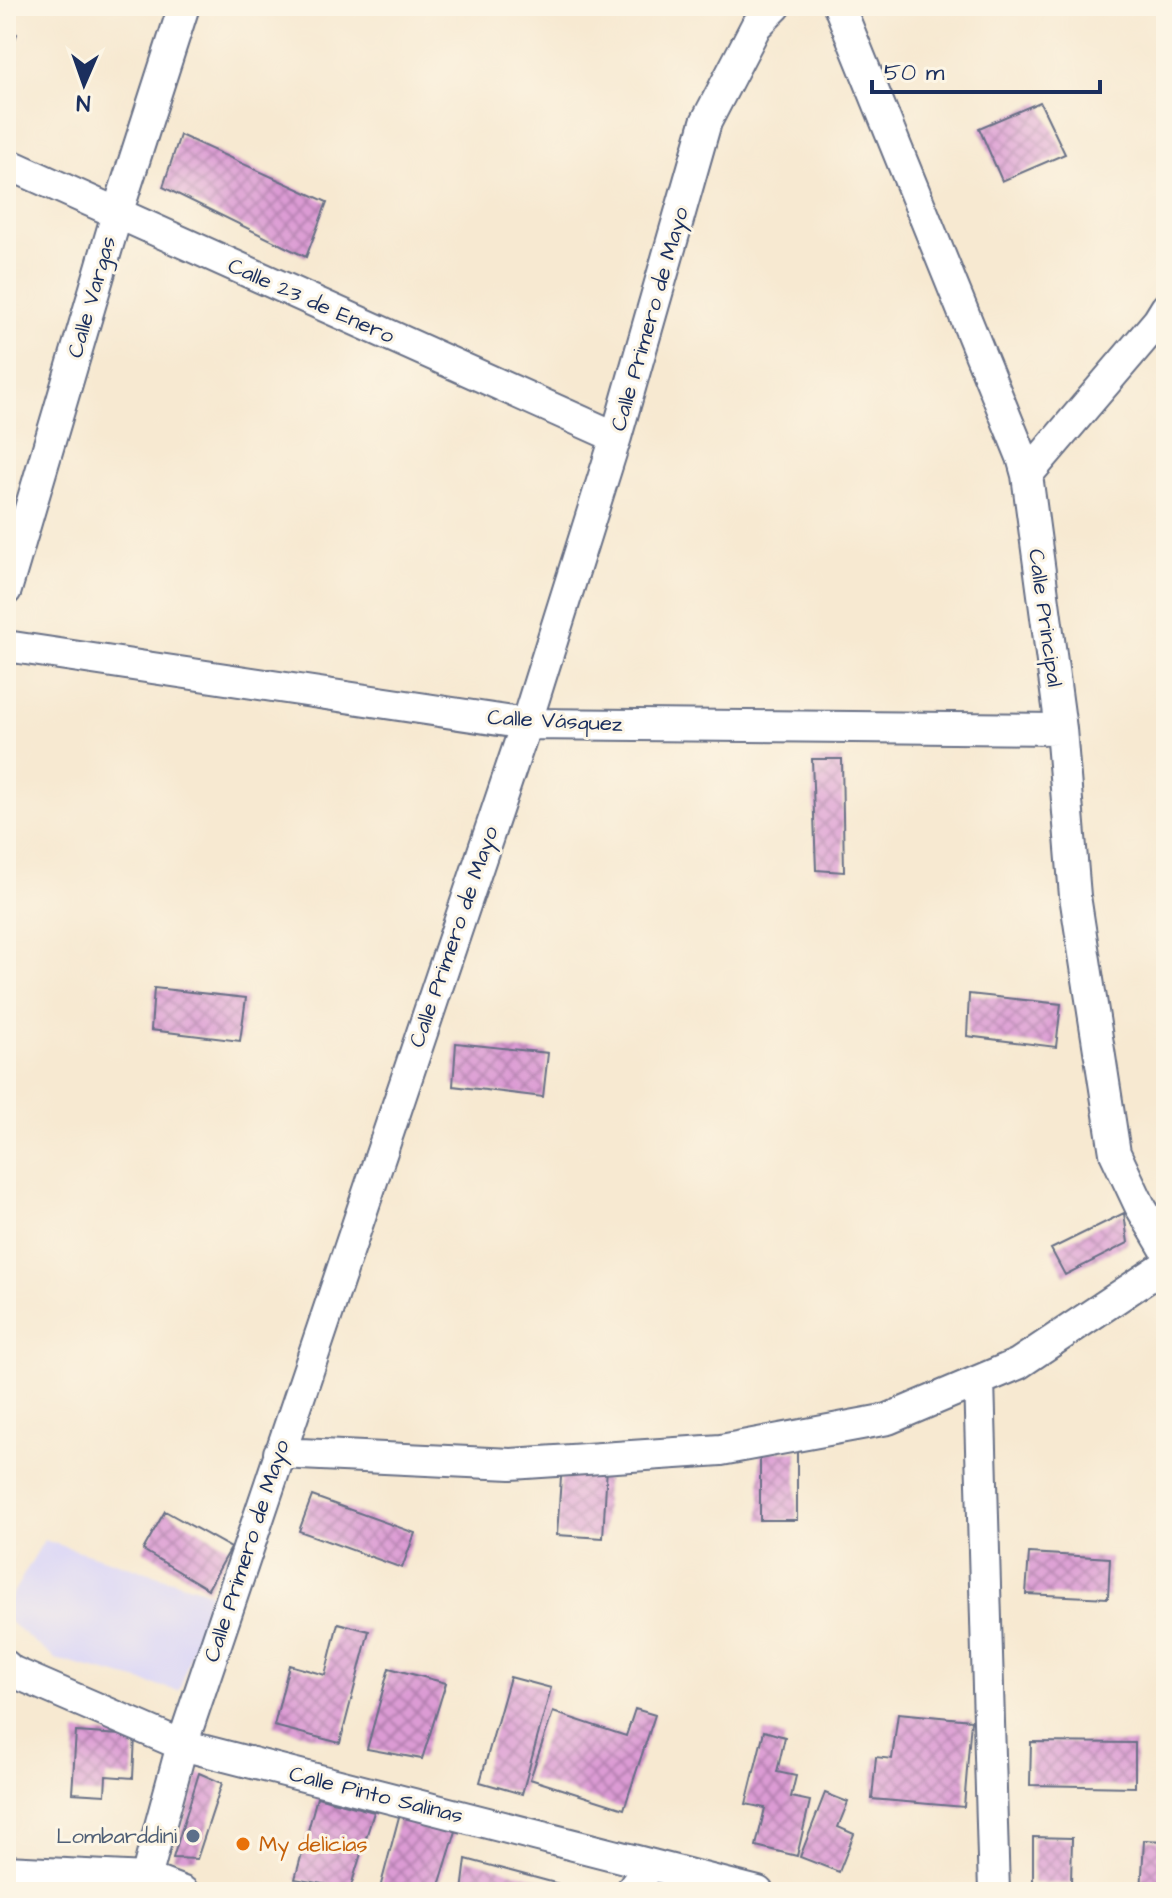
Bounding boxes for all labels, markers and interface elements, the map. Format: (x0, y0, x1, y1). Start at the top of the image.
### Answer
north arrow (44, 44, 124, 124)
scale bar (872, 44, 1100, 94)
text: 50 m (884, 56, 945, 90)
text: N (76, 87, 91, 118)
street label: Calle Primero de Mayo (603, 203, 698, 435)
street label: Calle Vargas (60, 233, 125, 362)
street label: Calle 23 de Enero (223, 250, 400, 352)
street label: Calle Principal (1020, 547, 1070, 689)
street label: Calle Vásquez (486, 702, 624, 740)
street label: Calle Primero de Mayo (402, 822, 508, 1052)
street label: Calle Primero de Mayo (196, 1435, 299, 1666)
street label: Calle Pinto Salinas (286, 1758, 466, 1832)
place label: Lombarddini (56, 1821, 177, 1852)
marker: Lombarddini (184, 1827, 202, 1845)
place label: My delicias (259, 1829, 368, 1861)
marker: My delicias (234, 1835, 252, 1853)

